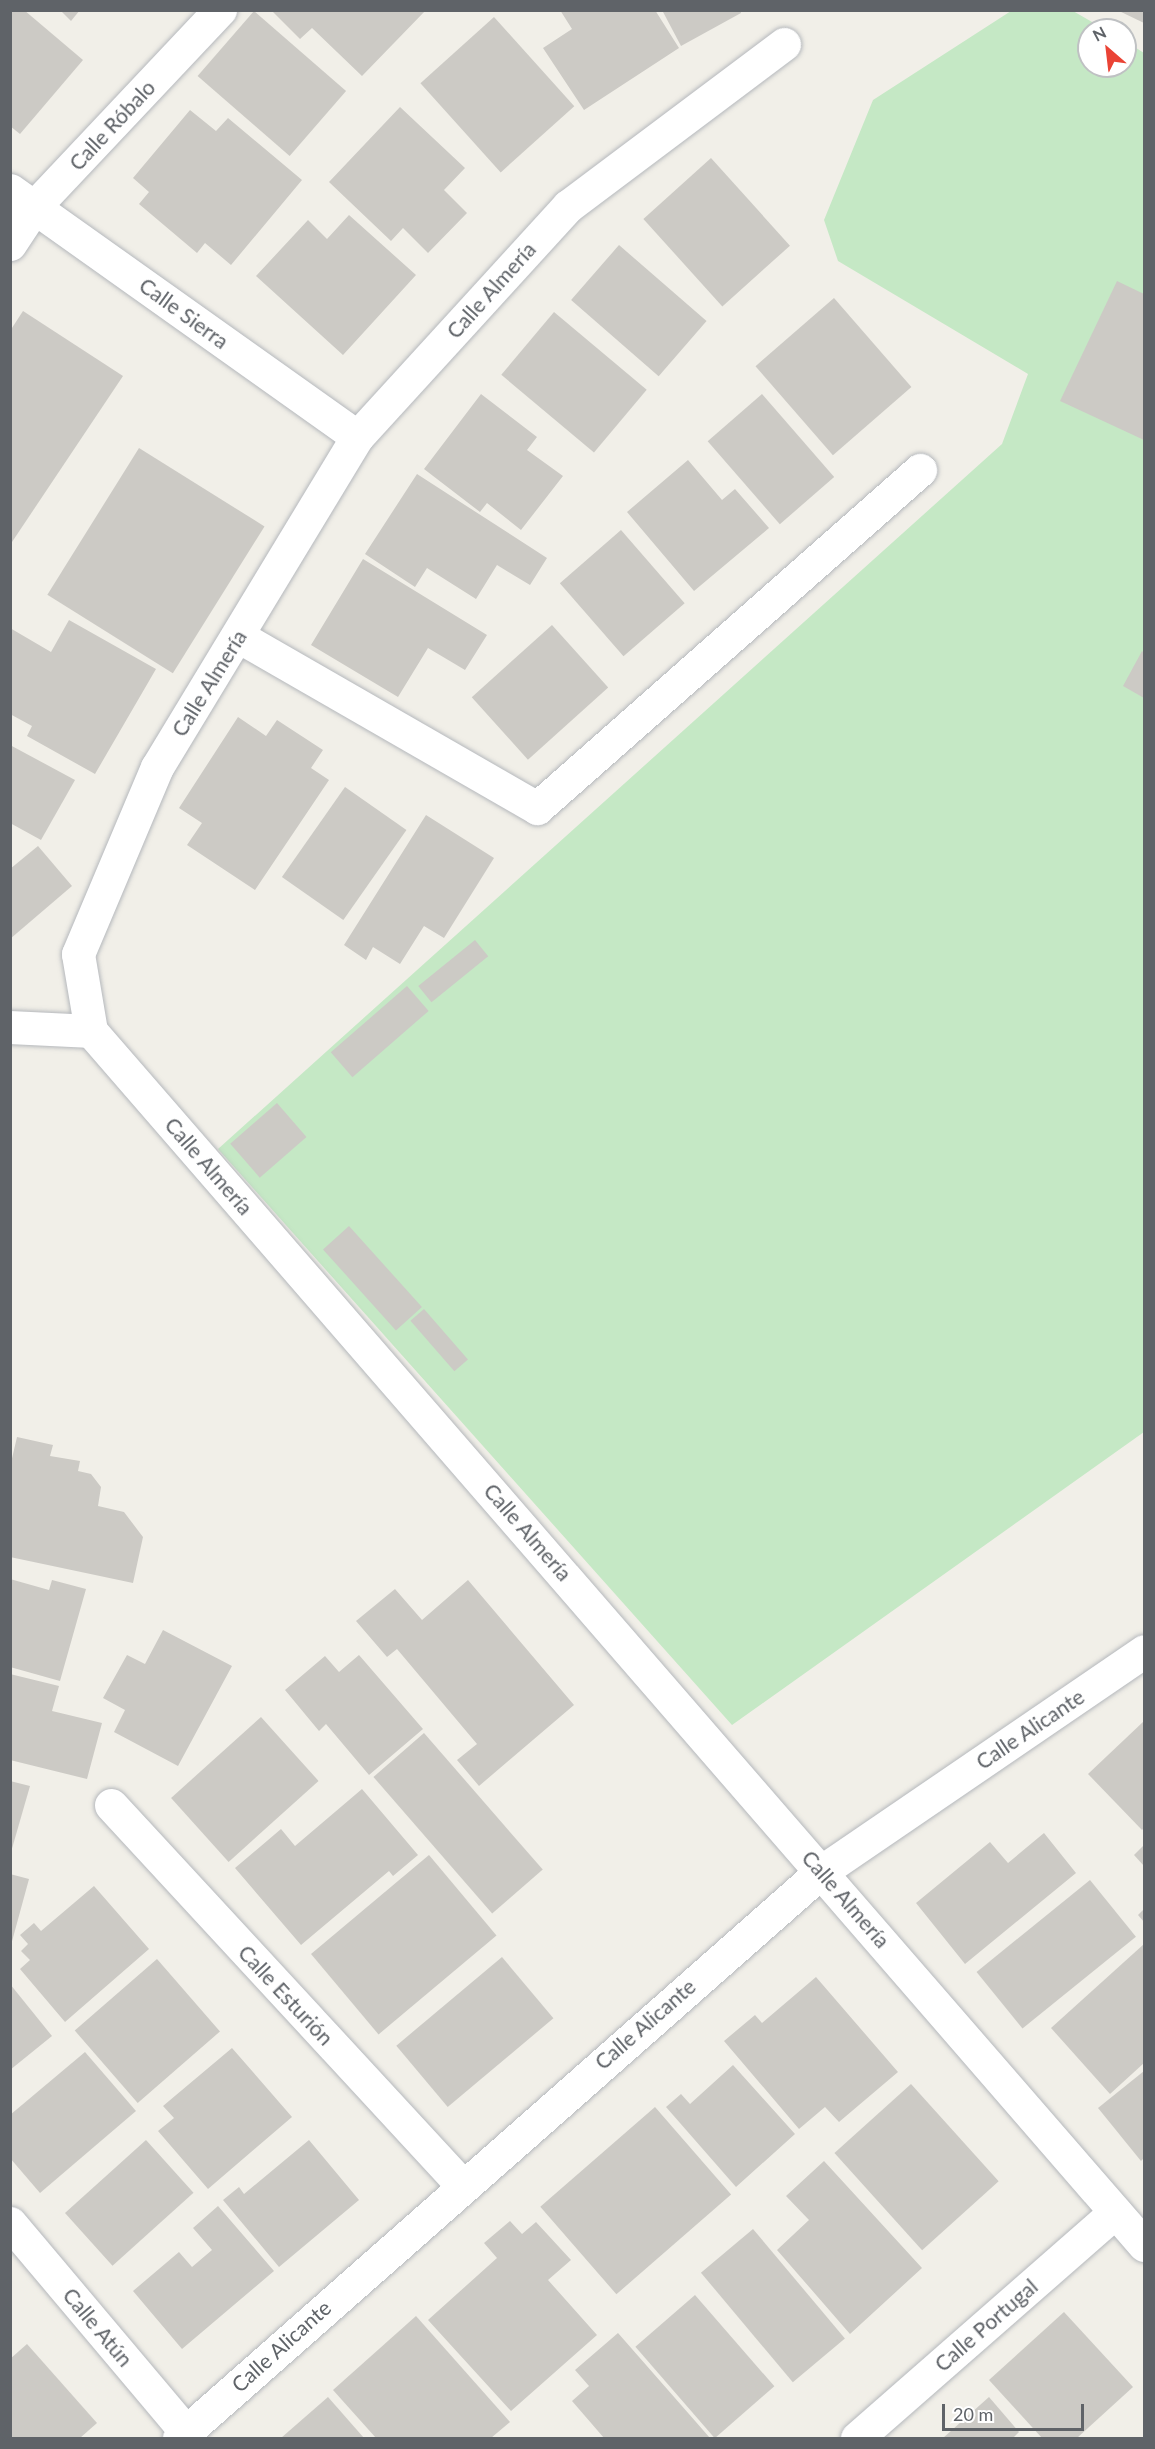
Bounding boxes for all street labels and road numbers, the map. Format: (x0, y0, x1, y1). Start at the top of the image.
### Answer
street label: Calle Róbalo (64, 75, 160, 175)
street label: Calle Almería (441, 236, 541, 344)
street label: Calle Sierra (135, 272, 233, 354)
street label: Calle Almería (166, 625, 252, 741)
street label: Calle Almería (160, 1112, 258, 1220)
street label: Calle Almería (479, 1478, 577, 1586)
street label: Calle Alicante (971, 1683, 1089, 1775)
street label: Calle Almería (797, 1845, 895, 1953)
street label: Calle Esturión (233, 1940, 339, 2050)
street label: Calle Alicante (589, 1973, 701, 2075)
street label: Calle Portugal (929, 2274, 1043, 2376)
street label: Calle Atún (58, 2282, 138, 2372)
street label: Calle Alicante (226, 2295, 336, 2397)

